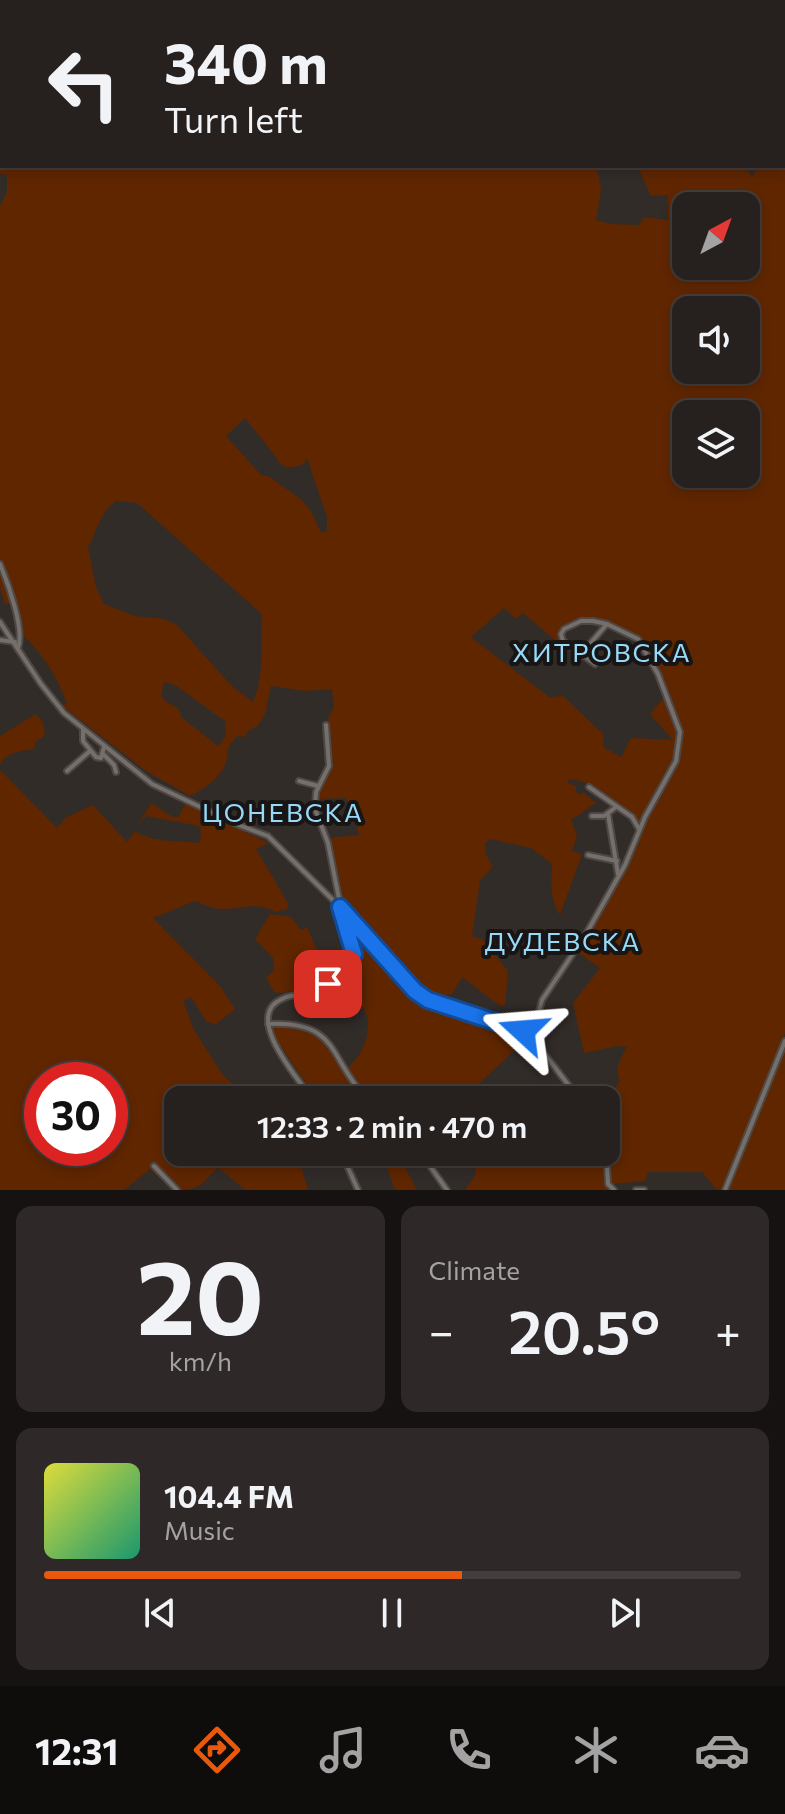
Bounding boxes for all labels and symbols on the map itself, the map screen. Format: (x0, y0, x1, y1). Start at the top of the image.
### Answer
north arrow (672, 192, 760, 280)
district label: ХИТРОВСКА (512, 636, 692, 667)
district label: ЦОНЕВСКА (202, 796, 364, 827)
district label: ДУДЕВСКА (485, 925, 641, 956)
pin (294, 950, 362, 1018)
position arrow (481, 989, 565, 1073)
speed limit sign: 30 (24, 1062, 128, 1166)

